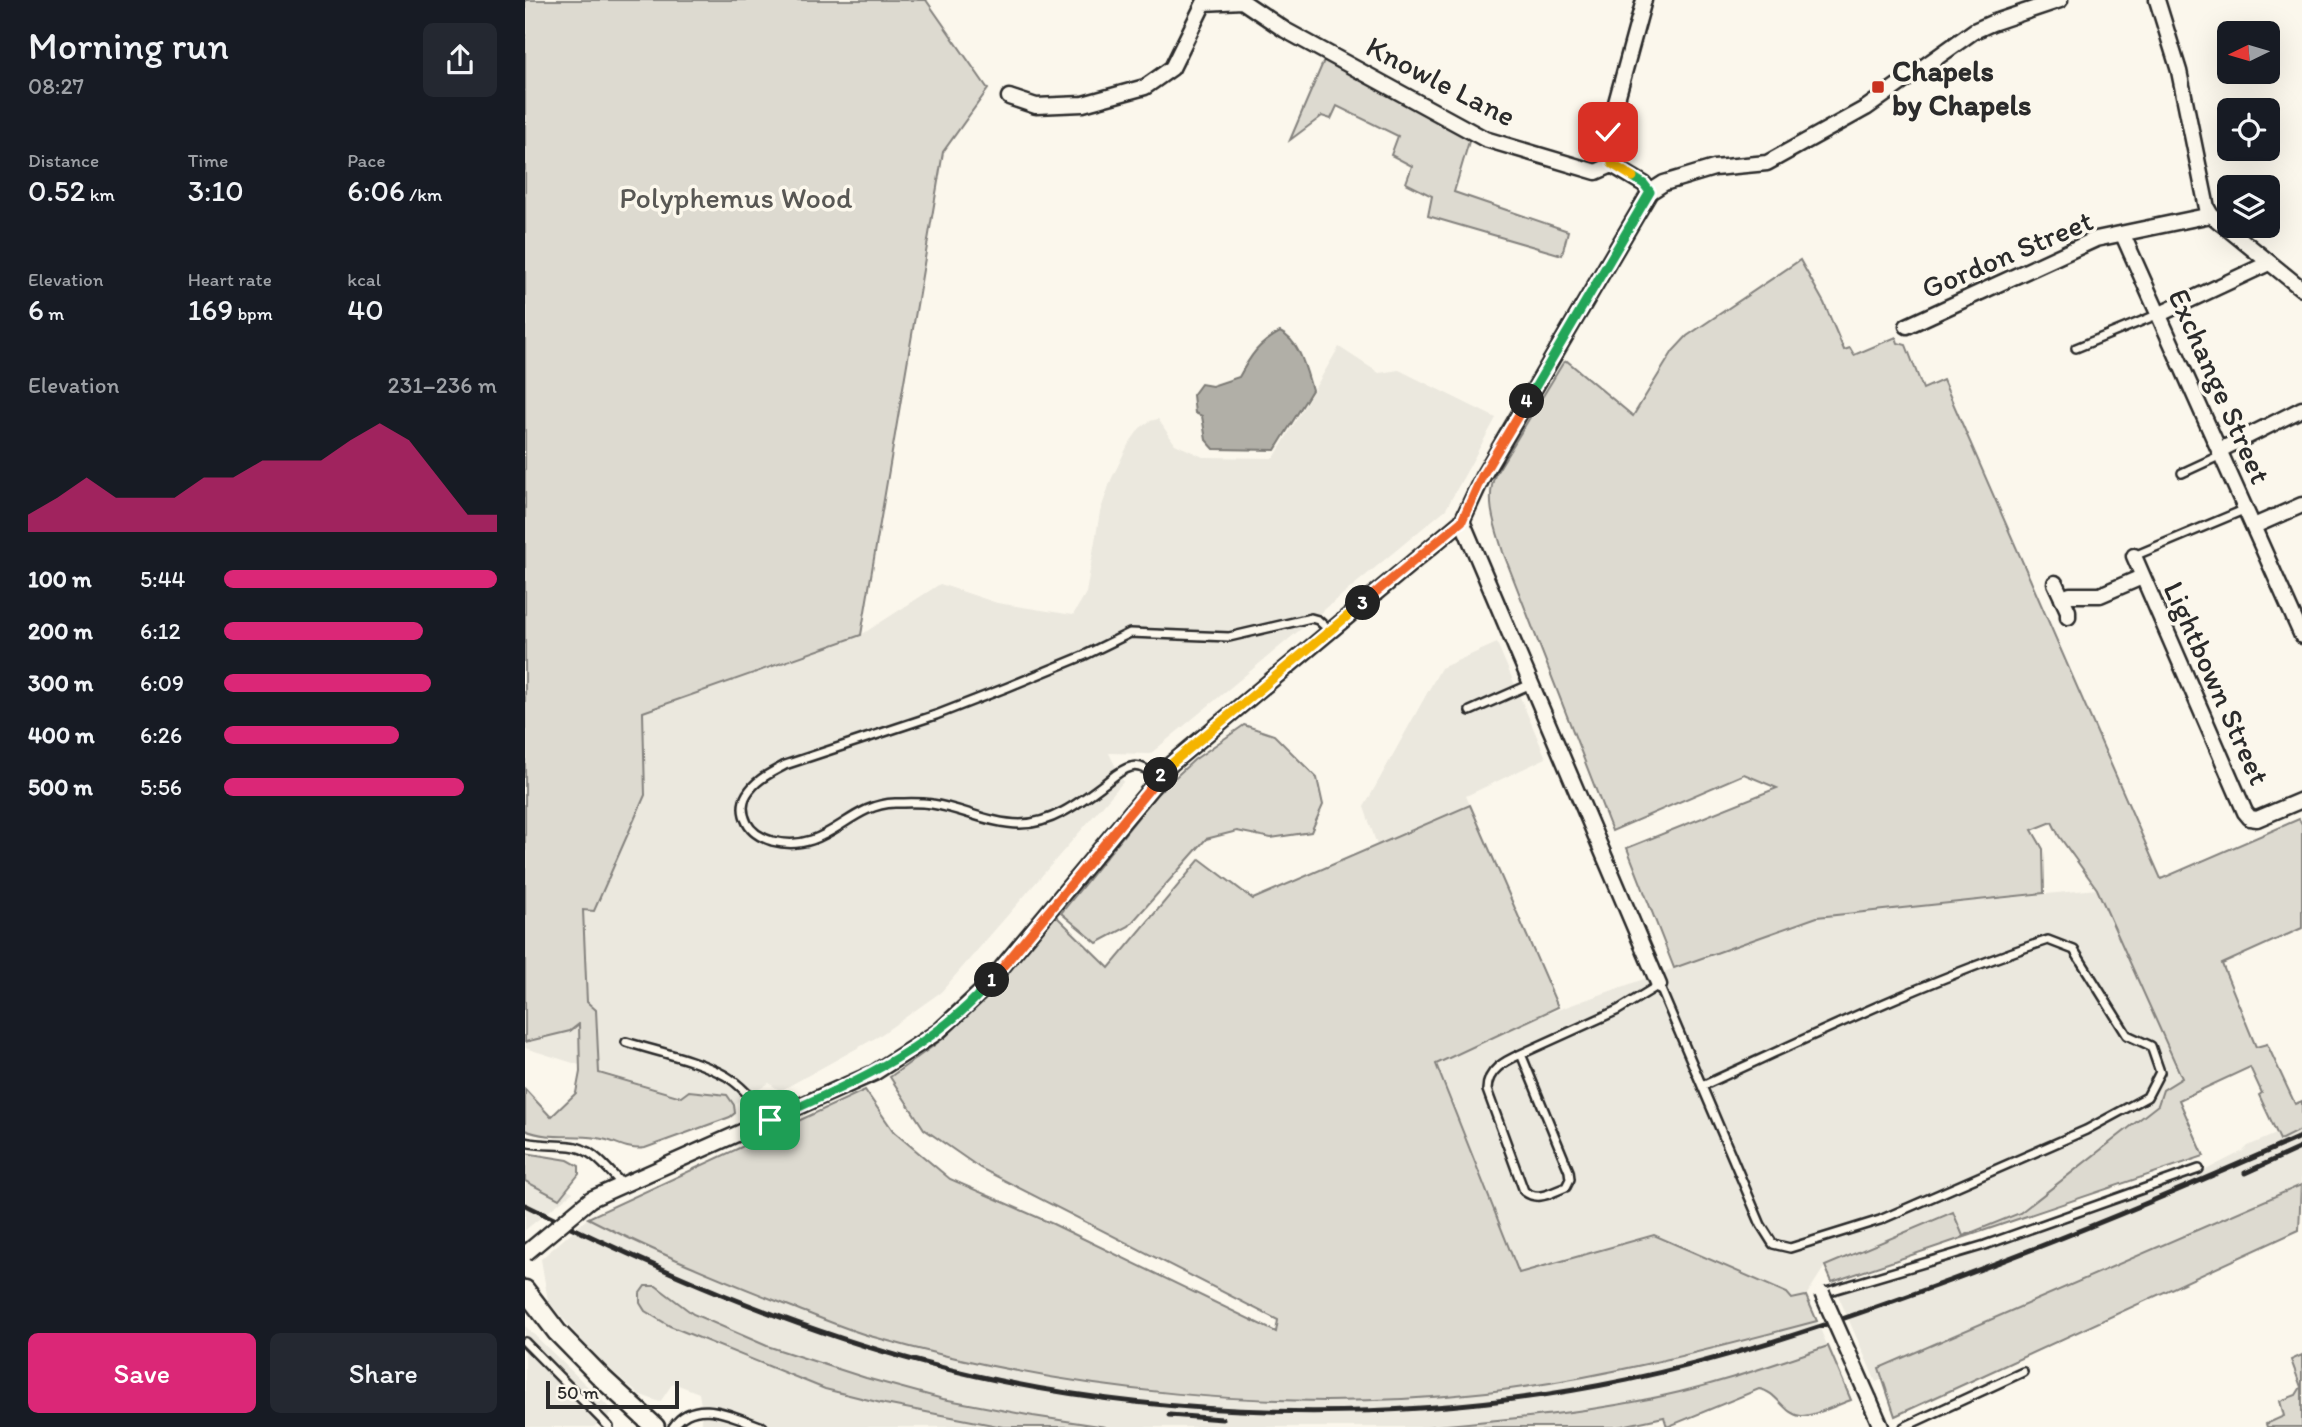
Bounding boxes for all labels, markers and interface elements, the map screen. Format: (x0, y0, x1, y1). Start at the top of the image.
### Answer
north arrow (2217, 21, 2280, 84)
map controls (2217, 21, 2280, 238)
text: Morning run (28, 23, 229, 69)
button: share (423, 23, 497, 97)
street label: Knowle Lane (1360, 28, 1522, 134)
place label: Chapels by Chapels (1892, 52, 2031, 123)
text: 08:27 (28, 72, 84, 100)
marker: Chapels by Chapels (1870, 79, 1886, 95)
button: locate (2217, 98, 2280, 161)
pin (1578, 102, 1638, 162)
icon: check (1589, 113, 1627, 151)
text: Distance (28, 149, 99, 172)
text: Time (188, 149, 228, 172)
text: Pace (347, 149, 385, 172)
text: 0.52 (28, 172, 85, 209)
text: 3:10 (188, 172, 244, 209)
text: 6:06 (347, 172, 405, 209)
button: layers (2217, 175, 2280, 238)
park label: Polyphemus Wood (619, 179, 853, 216)
text: km (85, 183, 115, 206)
text: /km (405, 183, 442, 206)
street label: Gordon Street (1916, 201, 2098, 307)
text: Elevation (28, 268, 104, 291)
text: Heart rate (188, 268, 272, 291)
text: kcal (347, 268, 381, 291)
street label: Exchange Street (2161, 283, 2279, 489)
text: 6 (28, 291, 44, 328)
text: 169 (188, 291, 233, 328)
text: 40 (347, 291, 384, 328)
text: m (44, 302, 64, 325)
text: bpm (233, 302, 273, 325)
text: Elevation (28, 371, 119, 399)
text: 231–236 m (388, 371, 497, 399)
pin: 4 (1509, 384, 1545, 418)
text: 4 (1521, 389, 1532, 412)
text: 100 m (28, 565, 92, 593)
text: 5:44 (140, 565, 185, 593)
street label: Lightbown Street (2156, 575, 2278, 791)
pin: 3 (1345, 586, 1381, 620)
text: 3 (1357, 591, 1368, 614)
text: 200 m (28, 617, 93, 645)
text: 6:12 (140, 617, 181, 645)
text: 300 m (28, 669, 93, 697)
text: 6:09 (140, 669, 184, 697)
text: 400 m (28, 721, 95, 749)
text: 6:26 (140, 721, 182, 749)
pin: 2 (1143, 758, 1179, 792)
text: 2 (1156, 763, 1166, 786)
text: 500 m (28, 773, 93, 801)
text: 5:56 (140, 773, 182, 801)
pin: 1 (974, 962, 1009, 998)
text: 1 (987, 968, 996, 991)
pin (740, 1090, 800, 1150)
icon: arrive (751, 1101, 789, 1139)
button: Save (28, 1333, 256, 1413)
button: Share (270, 1333, 497, 1413)
scale bar (546, 1378, 679, 1410)
text: 50 m (557, 1381, 599, 1404)

